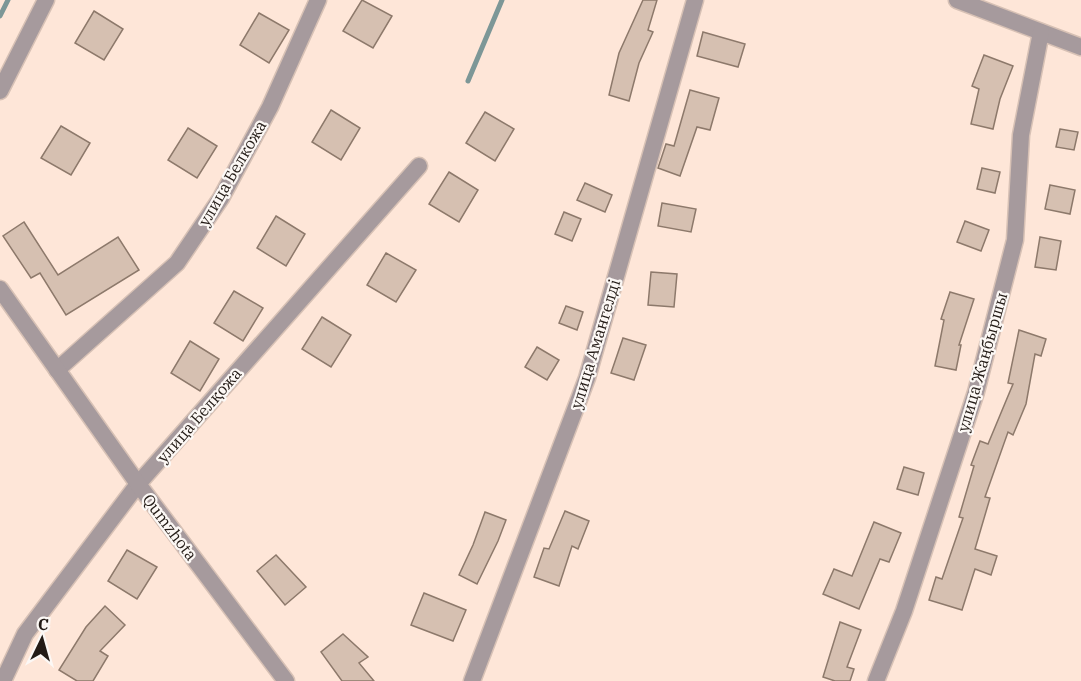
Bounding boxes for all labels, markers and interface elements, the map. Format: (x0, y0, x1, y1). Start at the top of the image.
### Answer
street label: улица Белкожа (194, 116, 270, 229)
street label: улица Амангелді (566, 277, 624, 411)
street label: улица Жаңбыршы (953, 290, 1012, 434)
street label: улица Белқожа (152, 363, 246, 467)
street label: Qumzhota (139, 490, 202, 564)
north arrow (12, 609, 72, 669)
text: С (37, 614, 49, 634)

